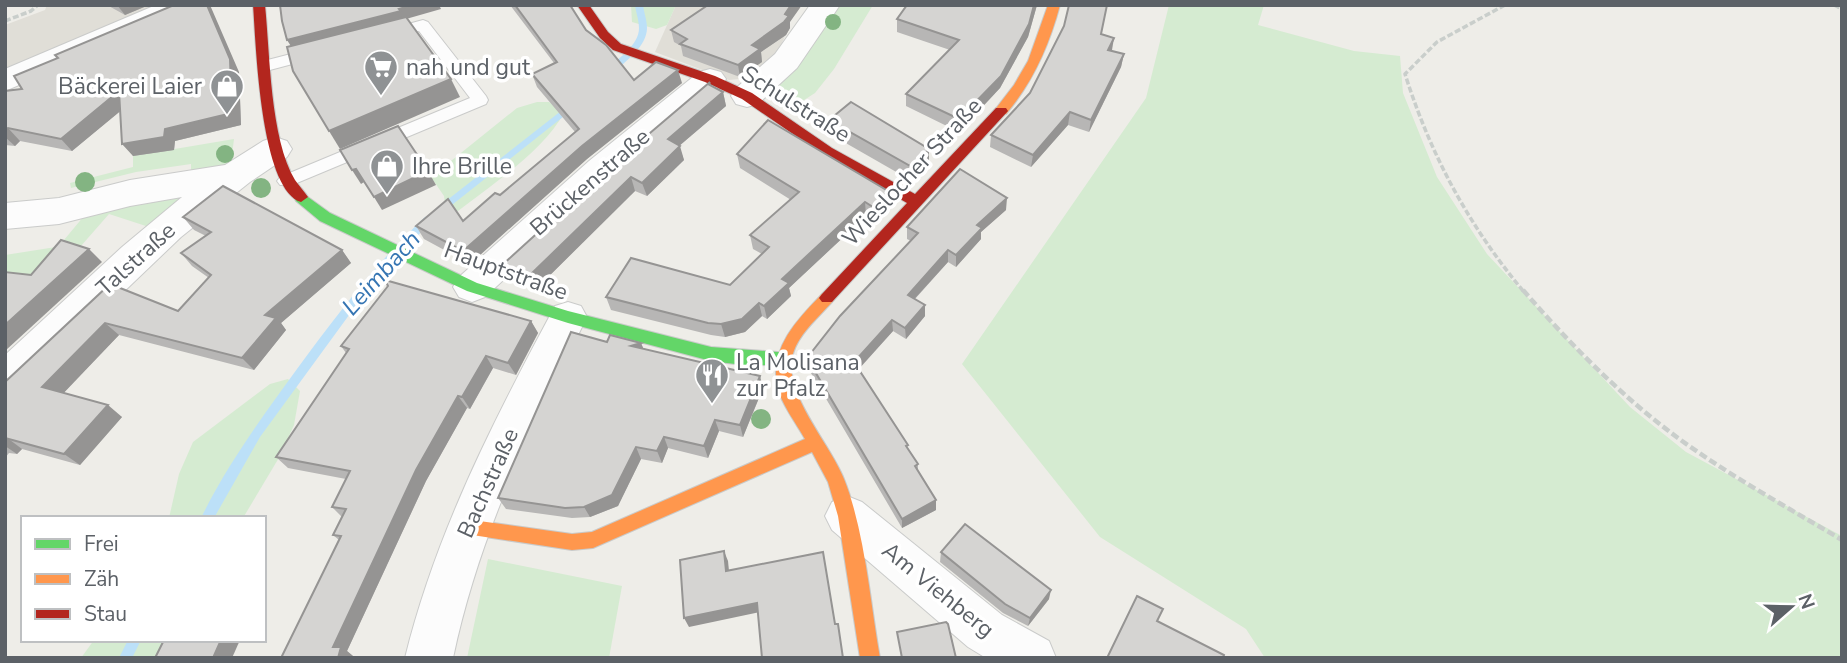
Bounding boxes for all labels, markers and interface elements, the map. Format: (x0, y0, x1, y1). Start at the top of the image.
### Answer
supermarket icon: nah und gut (362, 48, 400, 97)
place label: nah und gut (406, 52, 531, 83)
street label: Schulstraße (736, 58, 856, 150)
shop icon: Bäckerei Laier (208, 67, 246, 116)
place label: Bäckerei Laier (58, 71, 203, 102)
street label: Wieslocher Straße (835, 91, 989, 253)
street label: Brückenstraße (523, 121, 657, 243)
shop icon: Ihre Brille (368, 147, 406, 196)
place label: Ihre Brille (412, 151, 512, 182)
street label: Talstraße (90, 215, 182, 303)
water label: Leimbach (335, 224, 427, 322)
street label: Hauptstraße (440, 234, 572, 308)
place label: La Molisana zur Pfalz (736, 347, 860, 404)
restaurant icon: La Molisana zur Pfalz (693, 356, 731, 405)
street label: Bachstraße (450, 423, 526, 543)
legend (21, 516, 266, 642)
text: Frei (84, 530, 119, 558)
street label: Am Viehberg (875, 535, 1001, 645)
text: Zäh (84, 565, 119, 593)
north arrow (1756, 572, 1826, 642)
text: N (1791, 590, 1821, 613)
text: Stau (84, 600, 127, 628)

